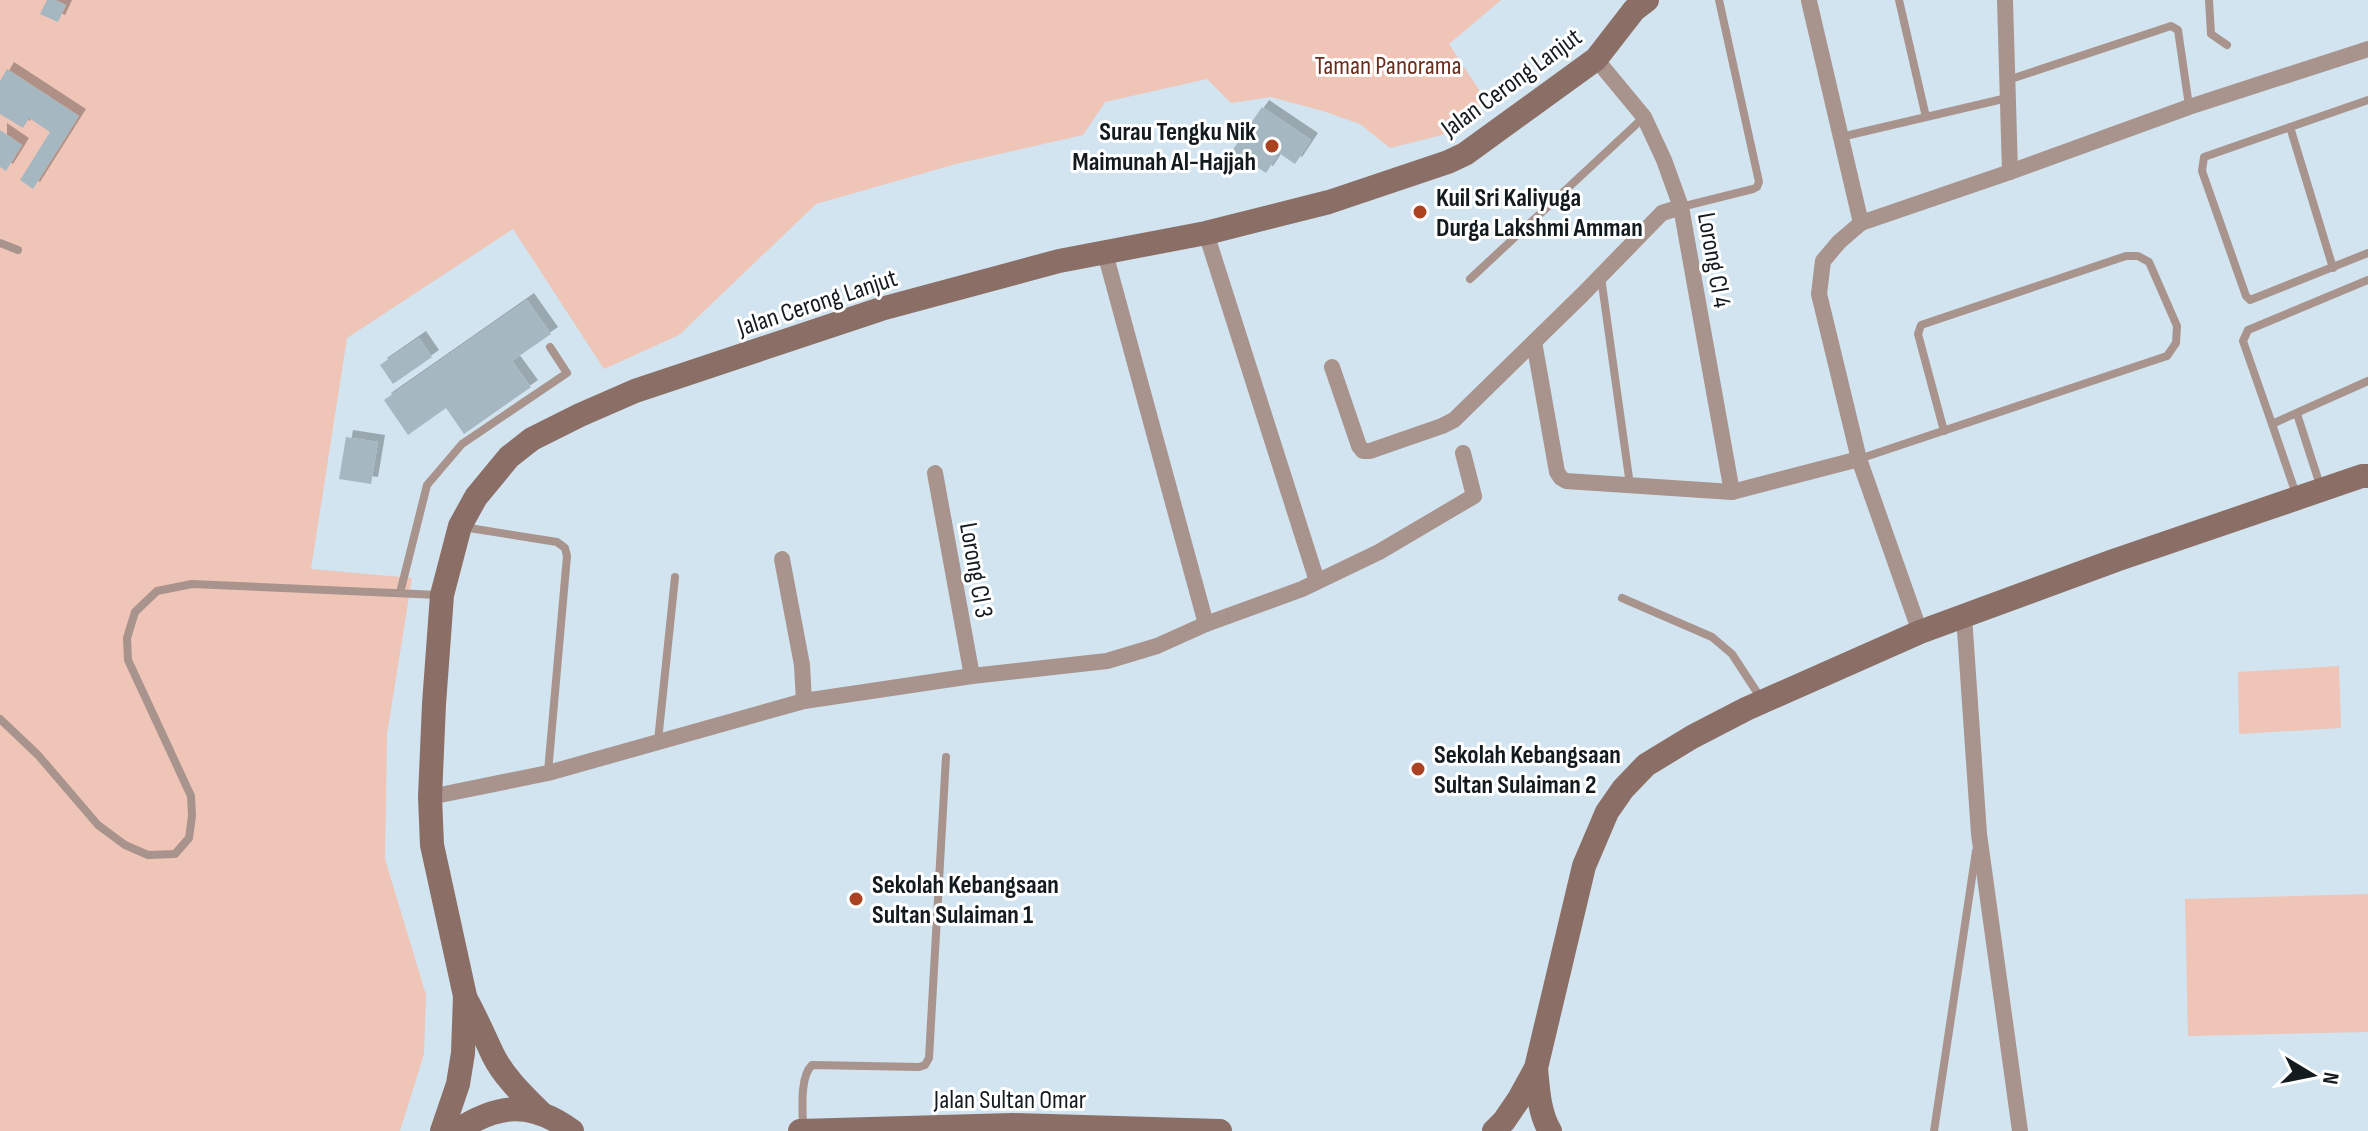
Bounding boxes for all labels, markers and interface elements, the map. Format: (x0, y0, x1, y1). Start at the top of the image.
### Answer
street label: Jalan Cerong Lanjut (1435, 22, 1588, 145)
park label: Taman Panorama (1314, 51, 1462, 82)
place label: Surau Tengku Nik Maimunah Al-Hajjah (1072, 117, 1256, 178)
marker: Surau Tengku Nik Maimunah Al-Hajjah (1263, 137, 1281, 155)
place label: Kuil Sri Kaliyuga Durga Lakshmi Amman (1436, 183, 1643, 244)
marker: Kuil Sri Kaliyuga Durga Lakshmi Amman (1411, 203, 1429, 221)
street label: Lorong Cl 4 (1690, 210, 1737, 310)
street label: Jalan Cerong Lanjut (733, 263, 901, 344)
street label: Lorong Cl 3 (952, 520, 999, 620)
place label: Sekolah Kebangsaan Sultan Sulaiman 2 (1434, 740, 1621, 801)
marker: Sekolah Kebangsaan Sultan Sulaiman 2 (1409, 760, 1427, 778)
place label: Sekolah Kebangsaan Sultan Sulaiman 1 (872, 870, 1059, 931)
marker: Sekolah Kebangsaan Sultan Sulaiman 1 (847, 890, 865, 908)
north arrow (2272, 1035, 2352, 1115)
text: N (2316, 1070, 2345, 1086)
street label: Jalan Sultan Omar (933, 1085, 1087, 1116)

